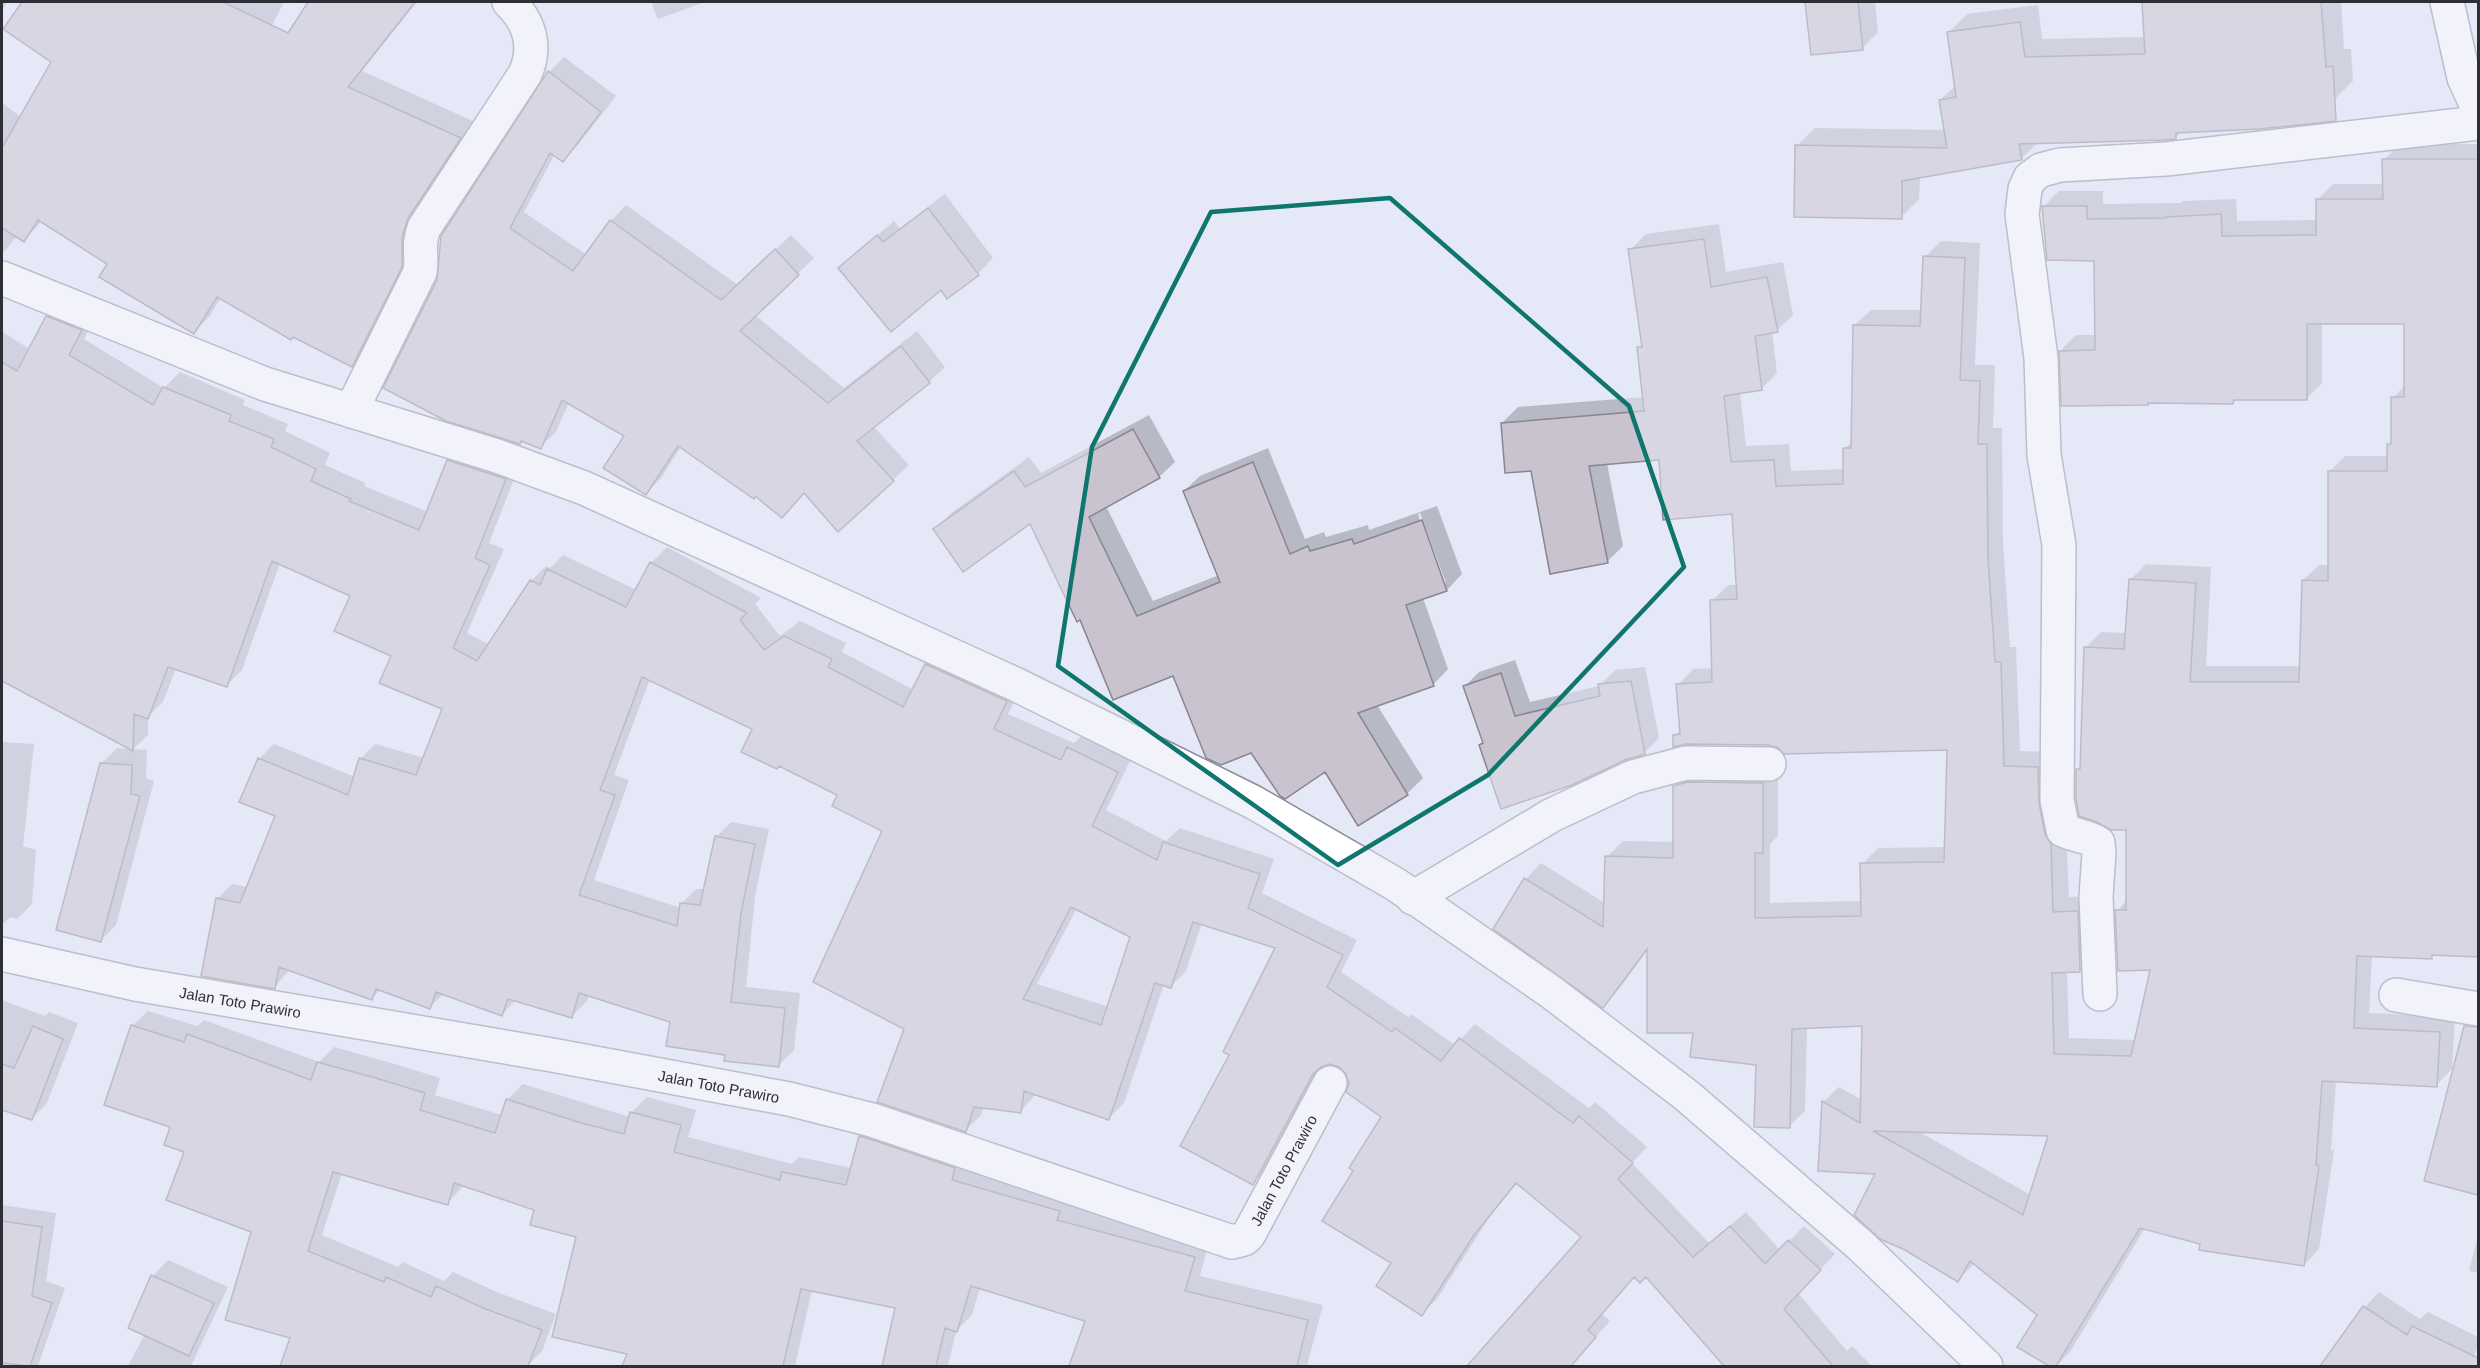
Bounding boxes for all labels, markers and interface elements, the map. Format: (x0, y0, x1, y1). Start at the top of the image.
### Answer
street label: Jalan Toto Prawiro (178, 983, 302, 1021)
street label: Jalan Toto Prawiro (657, 1066, 781, 1106)
street label: Jalan Toto Prawiro (1247, 1112, 1320, 1228)

